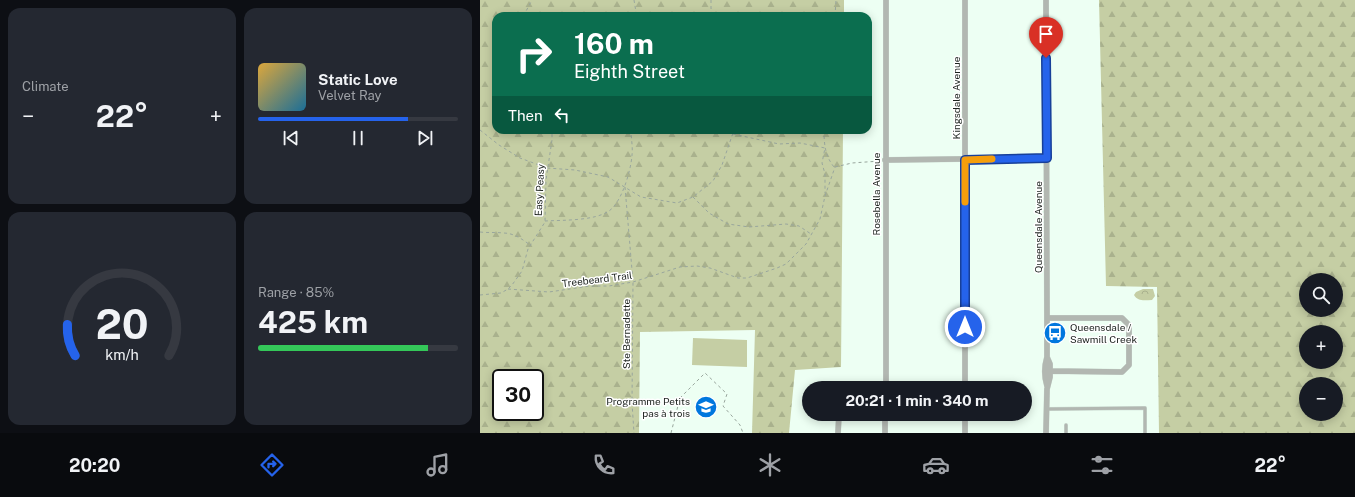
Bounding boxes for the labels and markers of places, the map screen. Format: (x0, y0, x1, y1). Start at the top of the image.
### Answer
pin (1029, 17, 1063, 58)
bus stop icon: Queensdale / Sawmill Creek (1042, 320, 1068, 346)
place label: Queensdale / Sawmill Creek (1070, 321, 1137, 345)
school or university icon: Programme Petits pas à trois (693, 394, 719, 420)
place label: Programme Petits pas à trois (606, 395, 690, 419)

